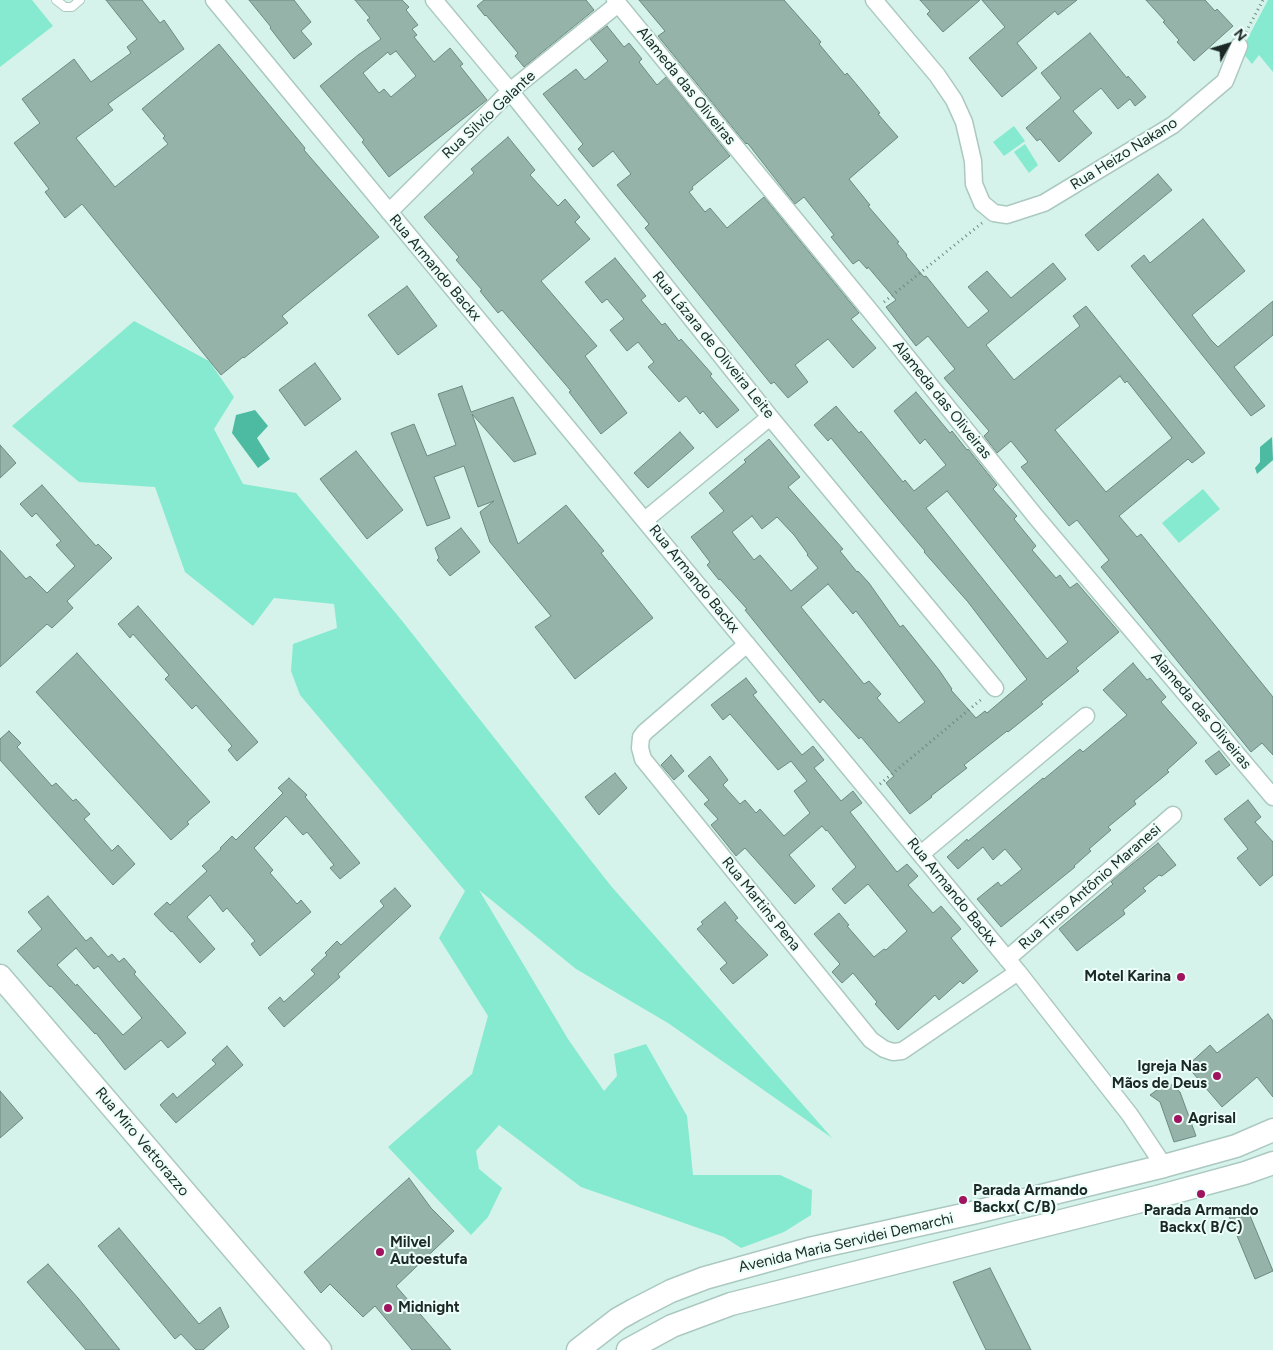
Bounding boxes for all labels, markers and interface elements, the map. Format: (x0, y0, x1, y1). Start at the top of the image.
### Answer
north arrow (1203, 20, 1253, 70)
street label: Alameda das Oliveiras (633, 23, 739, 149)
text: N (1230, 26, 1250, 45)
street label: Rua Silvio Galante (439, 67, 539, 163)
street label: Rua Heizo Nakano (1067, 114, 1181, 194)
street label: Rua Armando Backx (385, 211, 485, 325)
street label: Rua Lázara de Oliveira Leite (648, 268, 778, 422)
street label: Alameda das Oliveiras (889, 337, 995, 463)
street label: Rua Armando Backx (645, 521, 743, 637)
street label: Alameda das Oliveiras (1147, 649, 1255, 773)
street label: Rua Tirso Antônio Maranesi (1015, 820, 1165, 954)
street label: Rua Armando Backx (903, 834, 1001, 950)
street label: Rua Martins Pena (718, 853, 804, 955)
place label: Motel Karina (1084, 968, 1171, 986)
marker: Motel Karina (1175, 971, 1187, 983)
place label: Igreja Nas Mãos de Deus (1112, 1058, 1207, 1093)
marker: Igreja Nas Mãos de Deus (1211, 1070, 1223, 1082)
street label: Rua Miro Vettorazzo (91, 1084, 193, 1200)
place label: Agrisal (1188, 1110, 1236, 1128)
marker: Agrisal (1172, 1113, 1184, 1125)
place label: Parada Armando Backx( C/B) (973, 1182, 1088, 1217)
marker: Parada Armando Backx( B/C) (1195, 1188, 1207, 1200)
marker: Parada Armando Backx( C/B) (957, 1194, 969, 1206)
place label: Parada Armando Backx( B/C) (1144, 1202, 1258, 1237)
street label: Avenida Maria Servidei Demarchi (737, 1209, 955, 1277)
place label: Milvel Autoestufa (390, 1234, 467, 1269)
marker: Milvel Autoestufa (374, 1246, 386, 1258)
place label: Midnight (398, 1299, 460, 1317)
marker: Midnight (382, 1302, 394, 1314)

